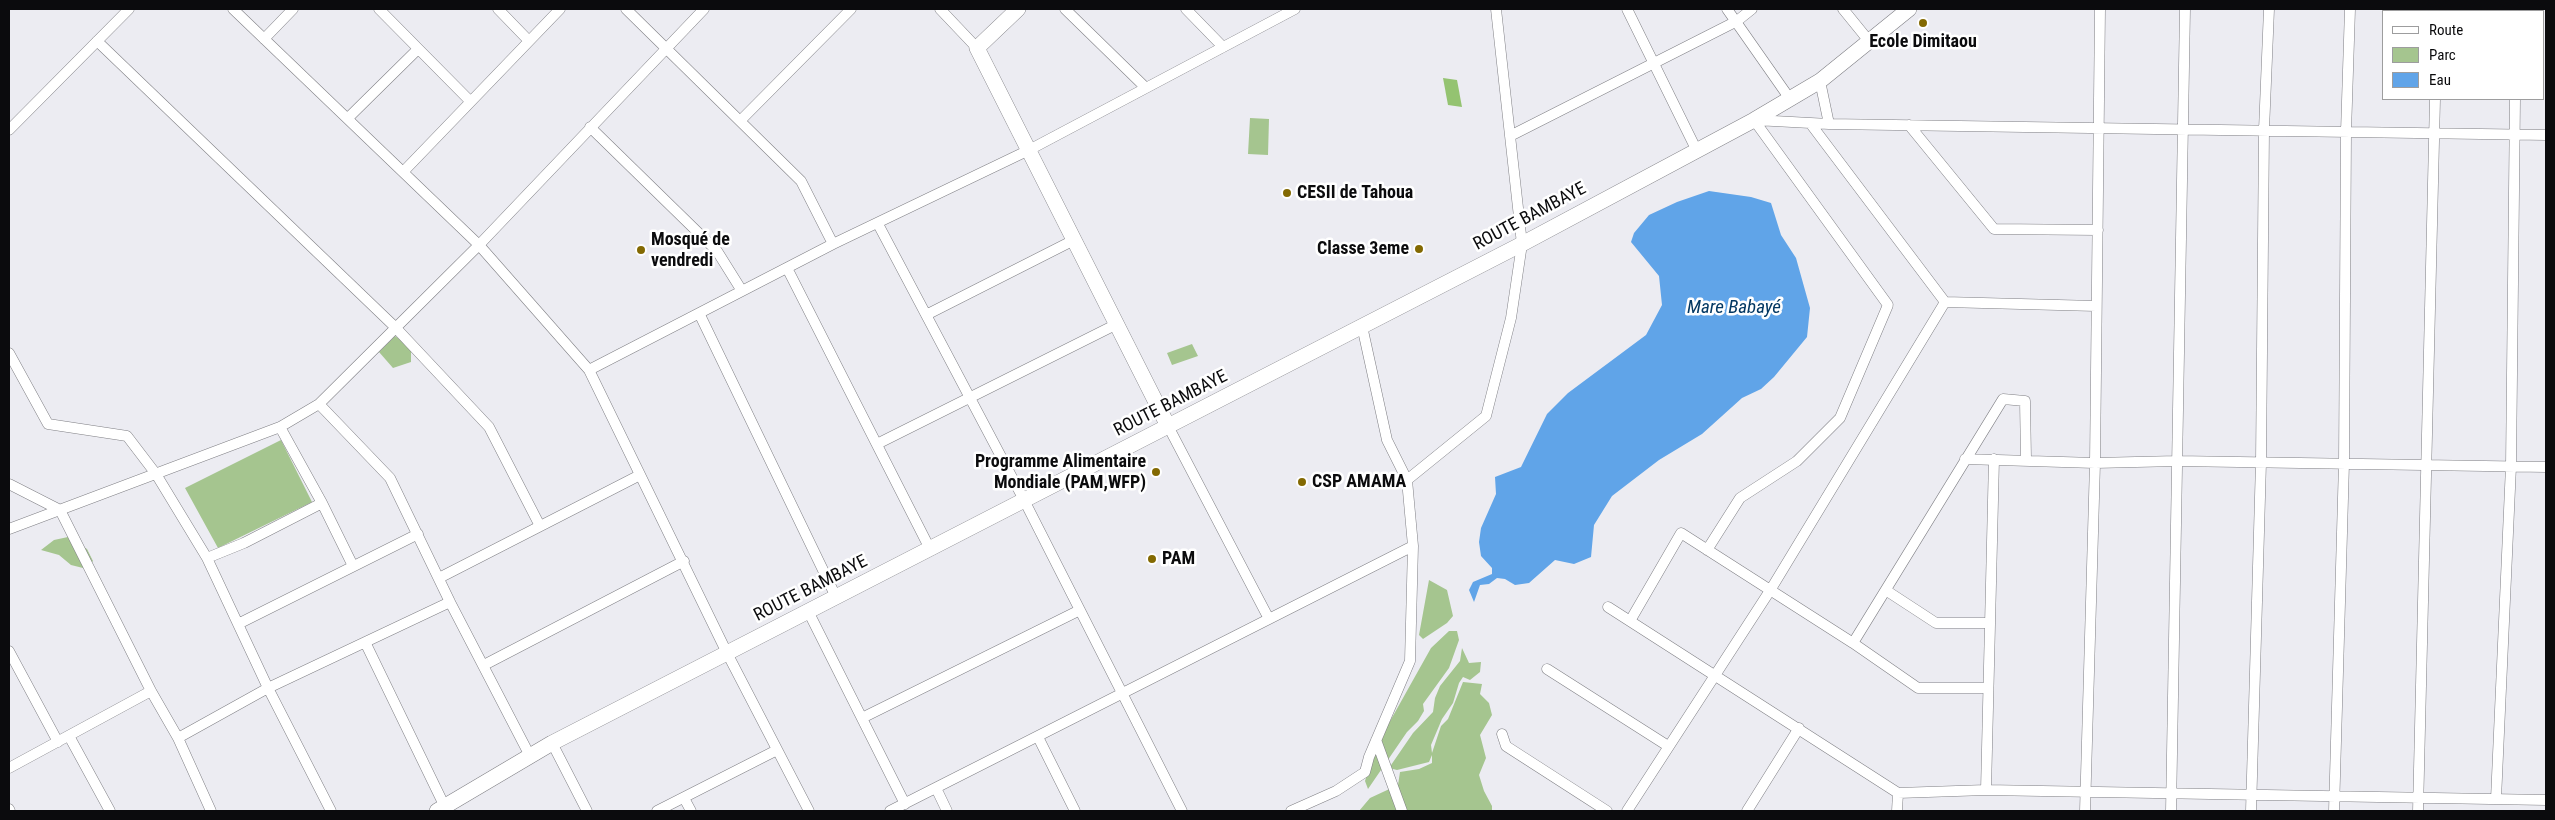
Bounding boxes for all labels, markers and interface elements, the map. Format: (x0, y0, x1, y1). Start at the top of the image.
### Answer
legend (2382, 10, 2545, 100)
marker: Ecole Dimitaou (1917, 17, 1929, 29)
text: Route (2429, 21, 2463, 39)
place label: Ecole Dimitaou (1869, 31, 1977, 53)
text: Parc (2429, 46, 2456, 64)
text: Eau (2429, 71, 2451, 89)
street label: ROUTE BAMBAYE (1470, 178, 1590, 256)
place label: CESII de Tahoua (1297, 182, 1413, 204)
marker: CESII de Tahoua (1281, 187, 1293, 199)
place label: Mosqué de vendredi (651, 229, 730, 272)
place label: Classe 3eme (1317, 238, 1409, 260)
marker: Classe 3eme (1413, 243, 1425, 255)
marker: Mosqué de vendredi (635, 244, 647, 256)
water label: Mare Babayé (1687, 297, 1781, 319)
street label: ROUTE BAMBAYE (1111, 366, 1231, 442)
place label: Programme Alimentaire Mondiale (PAM,WFP) (975, 451, 1146, 494)
marker: Programme Alimentaire Mondiale (PAM,WFP) (1150, 466, 1162, 478)
place label: CSP AMAMA (1312, 471, 1406, 493)
marker: CSP AMAMA (1296, 476, 1308, 488)
place label: PAM (1162, 548, 1195, 570)
street label: ROUTE BAMBAYE (751, 551, 871, 627)
marker: PAM (1146, 553, 1158, 565)

